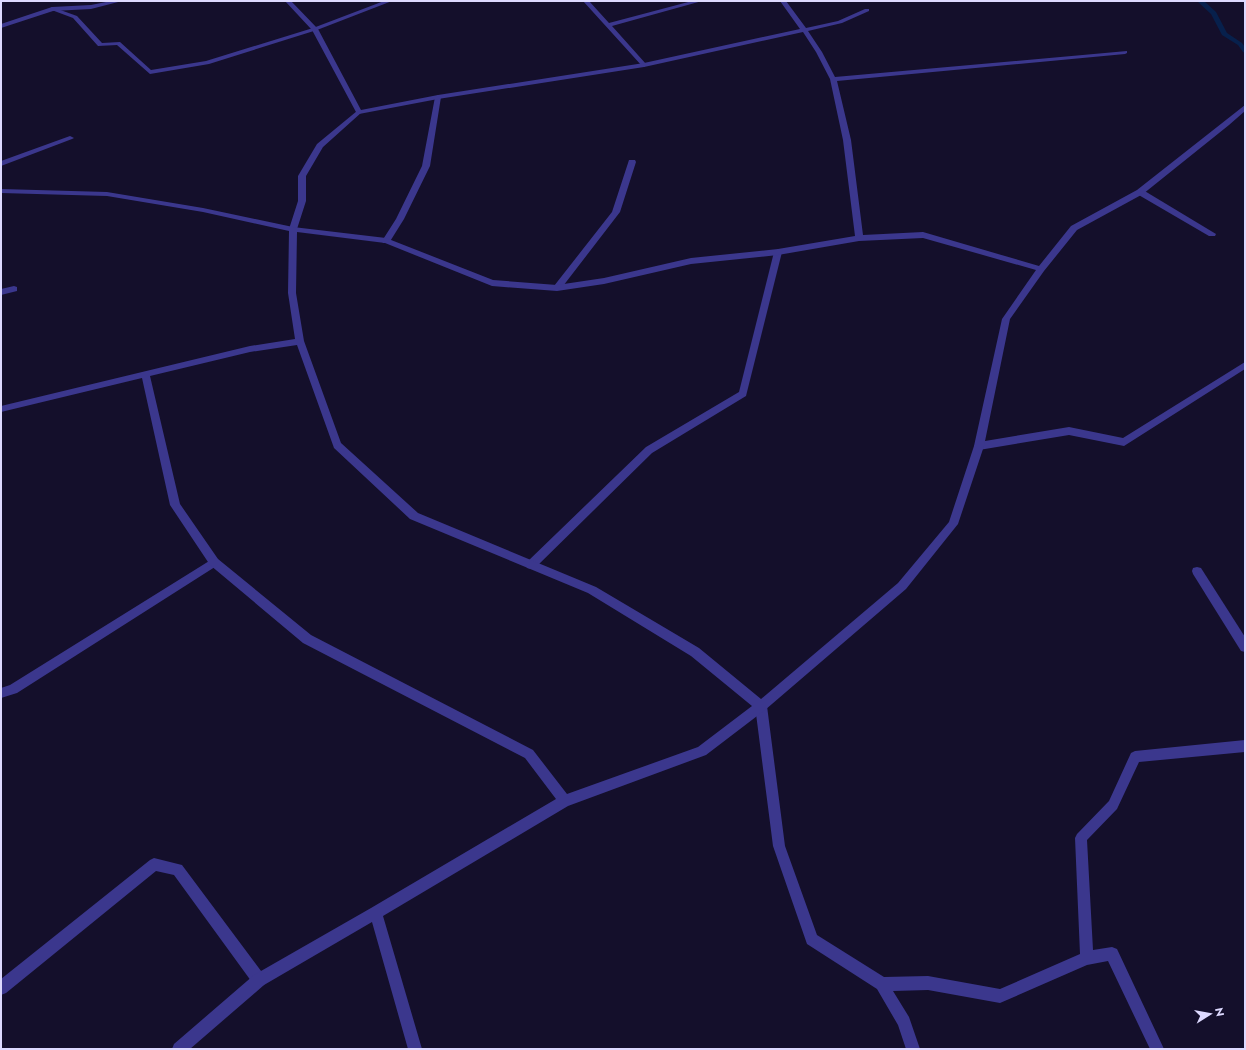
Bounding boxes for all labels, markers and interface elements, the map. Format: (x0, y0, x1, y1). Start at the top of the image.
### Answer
north arrow (1190, 994, 1230, 1034)
text: N (1211, 1006, 1229, 1018)

